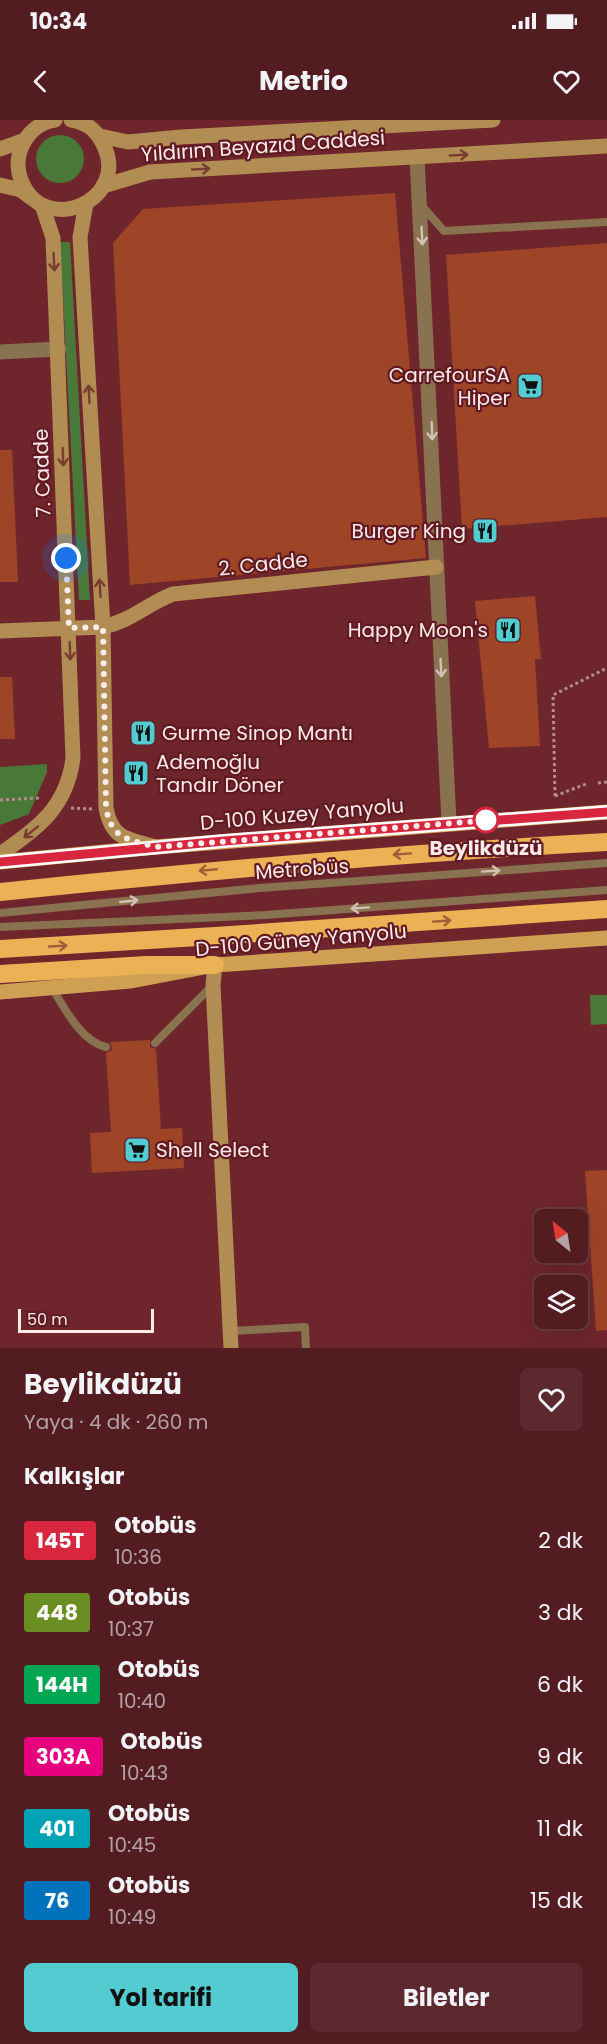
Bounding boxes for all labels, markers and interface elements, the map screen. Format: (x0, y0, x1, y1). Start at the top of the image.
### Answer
text: 10:34 (30, 6, 87, 37)
text: Metrio (259, 62, 348, 99)
icon: back (24, 65, 57, 98)
icon: heart (550, 65, 583, 98)
street label: Yıldırım Beyazıd Caddesi (140, 124, 386, 168)
one-way arrow (448, 149, 468, 160)
one-way arrow (191, 163, 211, 174)
one-way arrow (417, 226, 428, 246)
one-way arrow (49, 251, 60, 271)
place label: CarrefourSA Hiper (389, 361, 510, 412)
supermarket icon: CarrefourSA Hiper (515, 371, 545, 401)
one-way arrow (83, 384, 94, 404)
one-way arrow (426, 421, 437, 441)
street label: 7. Cadde (26, 428, 58, 518)
one-way arrow (57, 446, 68, 466)
restaurant icon: Burger King (470, 516, 500, 546)
place label: Burger King (352, 517, 466, 545)
your location (51, 543, 81, 573)
street label: 2. Cadde (217, 545, 309, 583)
one-way arrow (95, 579, 106, 599)
restaurant icon: Happy Moon's (493, 615, 523, 645)
place label: Happy Moon's (348, 616, 488, 644)
one-way arrow (64, 641, 75, 661)
one-way arrow (436, 657, 447, 677)
restaurant icon: Gurme Sinop Mantı (128, 718, 158, 748)
place label: Gurme Sinop Mantı (162, 719, 353, 747)
place label: Ademoğlu Tandır Döner (156, 748, 284, 799)
restaurant icon: Ademoğlu Tandır Döner (121, 758, 151, 788)
street label: D-100 Kuzey Yanyolu (199, 791, 405, 837)
marker: Beylikdüzü (473, 807, 499, 833)
one-way arrow (23, 825, 39, 838)
place label: Beylikdüzü (430, 834, 542, 862)
one-way arrow (392, 849, 412, 860)
street label: Metrobüs (254, 852, 350, 886)
one-way arrow (198, 865, 218, 876)
one-way arrow (480, 865, 500, 876)
one-way arrow (118, 895, 138, 906)
one-way arrow (351, 902, 371, 913)
one-way arrow (431, 915, 451, 926)
street label: D-100 Güney Yanyolu (194, 917, 408, 963)
one-way arrow (48, 940, 68, 951)
supermarket icon: Shell Select (122, 1135, 152, 1165)
place label: Shell Select (156, 1136, 269, 1164)
north arrow (534, 1209, 588, 1263)
map controls (534, 1209, 588, 1329)
button: layers (534, 1275, 588, 1329)
scale bar (18, 1306, 154, 1334)
text: 50 m (27, 1308, 68, 1331)
text: Beylikdüzü (24, 1365, 182, 1404)
button: heart (520, 1368, 583, 1431)
text: Yaya · 4 dk · 260 m (24, 1408, 208, 1436)
text: Kalkışlar (24, 1461, 125, 1492)
text: Otobüs (114, 1510, 196, 1541)
text: 2 dk (538, 1525, 583, 1556)
text: 145T (36, 1526, 84, 1555)
text: 10:36 (114, 1543, 162, 1571)
text: Otobüs (108, 1582, 190, 1613)
text: 3 dk (538, 1597, 583, 1628)
text: 448 (36, 1598, 78, 1627)
text: 10:37 (108, 1615, 154, 1643)
text: Otobüs (118, 1654, 200, 1685)
text: 6 dk (537, 1669, 583, 1700)
text: 144H (36, 1670, 88, 1699)
text: 10:40 (118, 1687, 166, 1715)
text: Otobüs (121, 1726, 203, 1757)
text: 9 dk (537, 1741, 583, 1772)
text: 303A (36, 1742, 91, 1771)
text: 10:43 (121, 1759, 168, 1787)
text: Otobüs (108, 1798, 190, 1829)
text: 11 dk (537, 1813, 583, 1844)
text: 401 (39, 1814, 75, 1843)
text: 10:45 (108, 1831, 156, 1859)
text: Otobüs (108, 1870, 190, 1901)
text: 15 dk (530, 1885, 583, 1916)
text: 76 (45, 1886, 69, 1915)
text: 10:49 (108, 1903, 156, 1931)
button: Yol tarifi (24, 1963, 298, 2032)
button: Biletler (310, 1963, 583, 2032)

